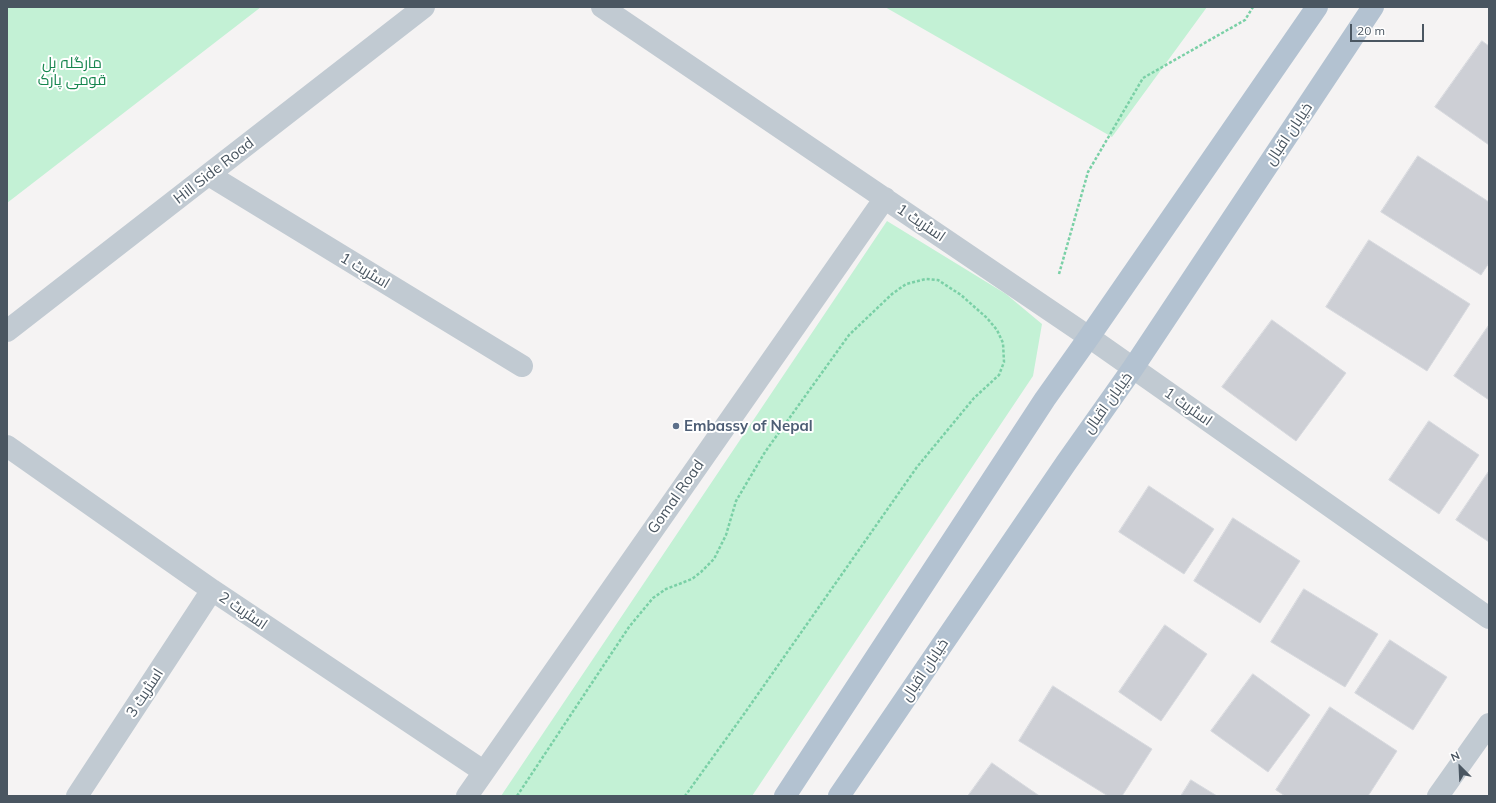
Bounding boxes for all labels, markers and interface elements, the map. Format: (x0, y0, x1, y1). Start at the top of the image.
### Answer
scale bar (1352, 16, 1426, 42)
text: 20 m (1357, 23, 1385, 38)
park label: مارگلہ ہل قومی پارک (38, 54, 106, 89)
street label: خیابان اقبال (1262, 99, 1316, 169)
street label: Hill Side Road (170, 134, 258, 208)
street label: اسٹریٹ 1 (893, 200, 949, 246)
street label: اسٹریٹ 1 (337, 249, 393, 293)
street label: خیابان اقبال (1080, 369, 1136, 437)
street label: اسٹریٹ 1 (1161, 384, 1215, 430)
place label: Embassy of Nepal (684, 417, 813, 435)
marker: Embassy of Nepal (671, 421, 681, 431)
street label: Gomal Road (644, 457, 708, 537)
street label: اسٹریٹ 2 (215, 588, 271, 634)
street label: خیابان اقبال (898, 635, 952, 705)
street label: اسٹریٹ 3 (123, 665, 167, 721)
north arrow (1440, 747, 1480, 787)
text: N (1448, 748, 1462, 764)

